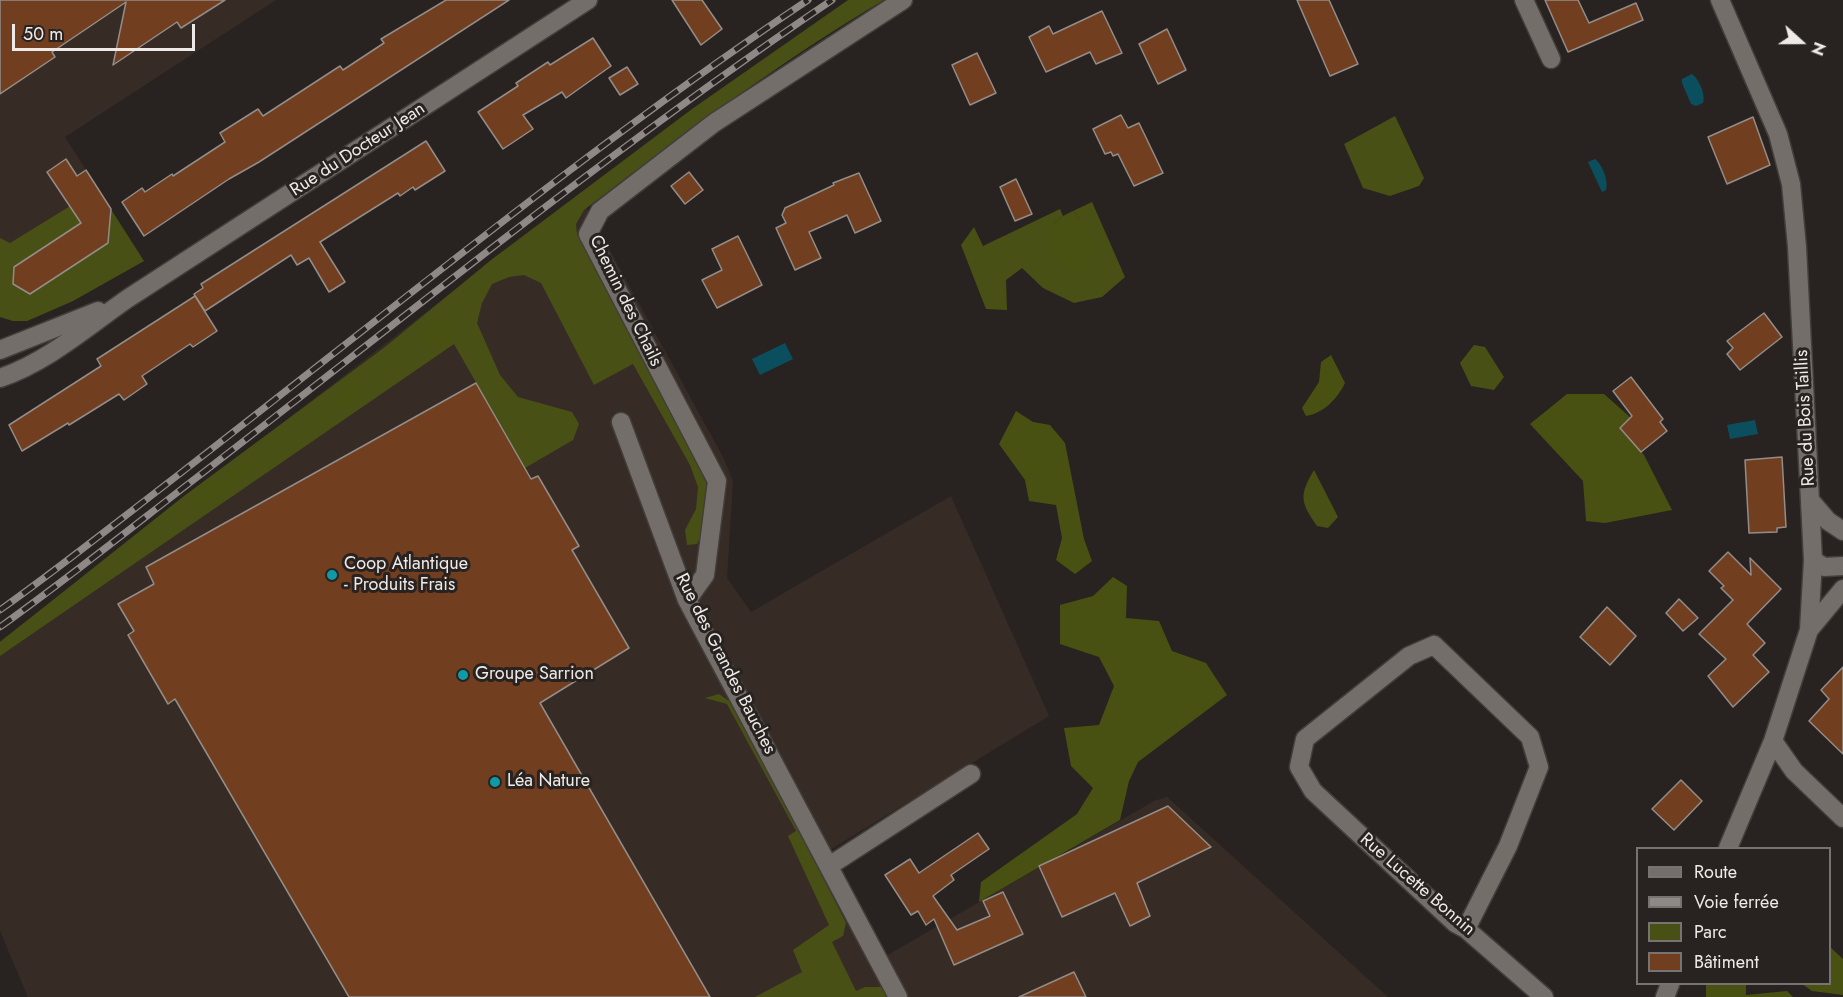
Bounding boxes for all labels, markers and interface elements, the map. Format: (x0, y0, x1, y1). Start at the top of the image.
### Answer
scale bar (15, 12, 198, 50)
north arrow (1771, 12, 1831, 72)
text: 50 m (23, 21, 63, 47)
text: N (1805, 39, 1831, 59)
street label: Rue du Docteur Jean (287, 98, 429, 202)
street label: Chemin des Chails (584, 232, 666, 370)
street label: Rue du Bois Taillis (1792, 349, 1820, 487)
place label: Coop Atlantique - Produits Frais (344, 554, 468, 596)
marker: Coop Atlantique - Produits Frais (325, 568, 339, 582)
street label: Rue des Grandes Bauches (670, 570, 780, 758)
place label: Groupe Sarrion (475, 664, 594, 686)
marker: Groupe Sarrion (456, 668, 470, 682)
place label: Léa Nature (507, 771, 590, 793)
marker: Léa Nature (488, 775, 502, 789)
street label: Rue Lucette Bonnin (1355, 829, 1479, 941)
legend (1636, 847, 1831, 985)
text: Route (1694, 859, 1737, 885)
text: Voie ferrée (1694, 889, 1779, 915)
text: Parc (1694, 919, 1727, 945)
text: Bâtiment (1694, 949, 1759, 975)

